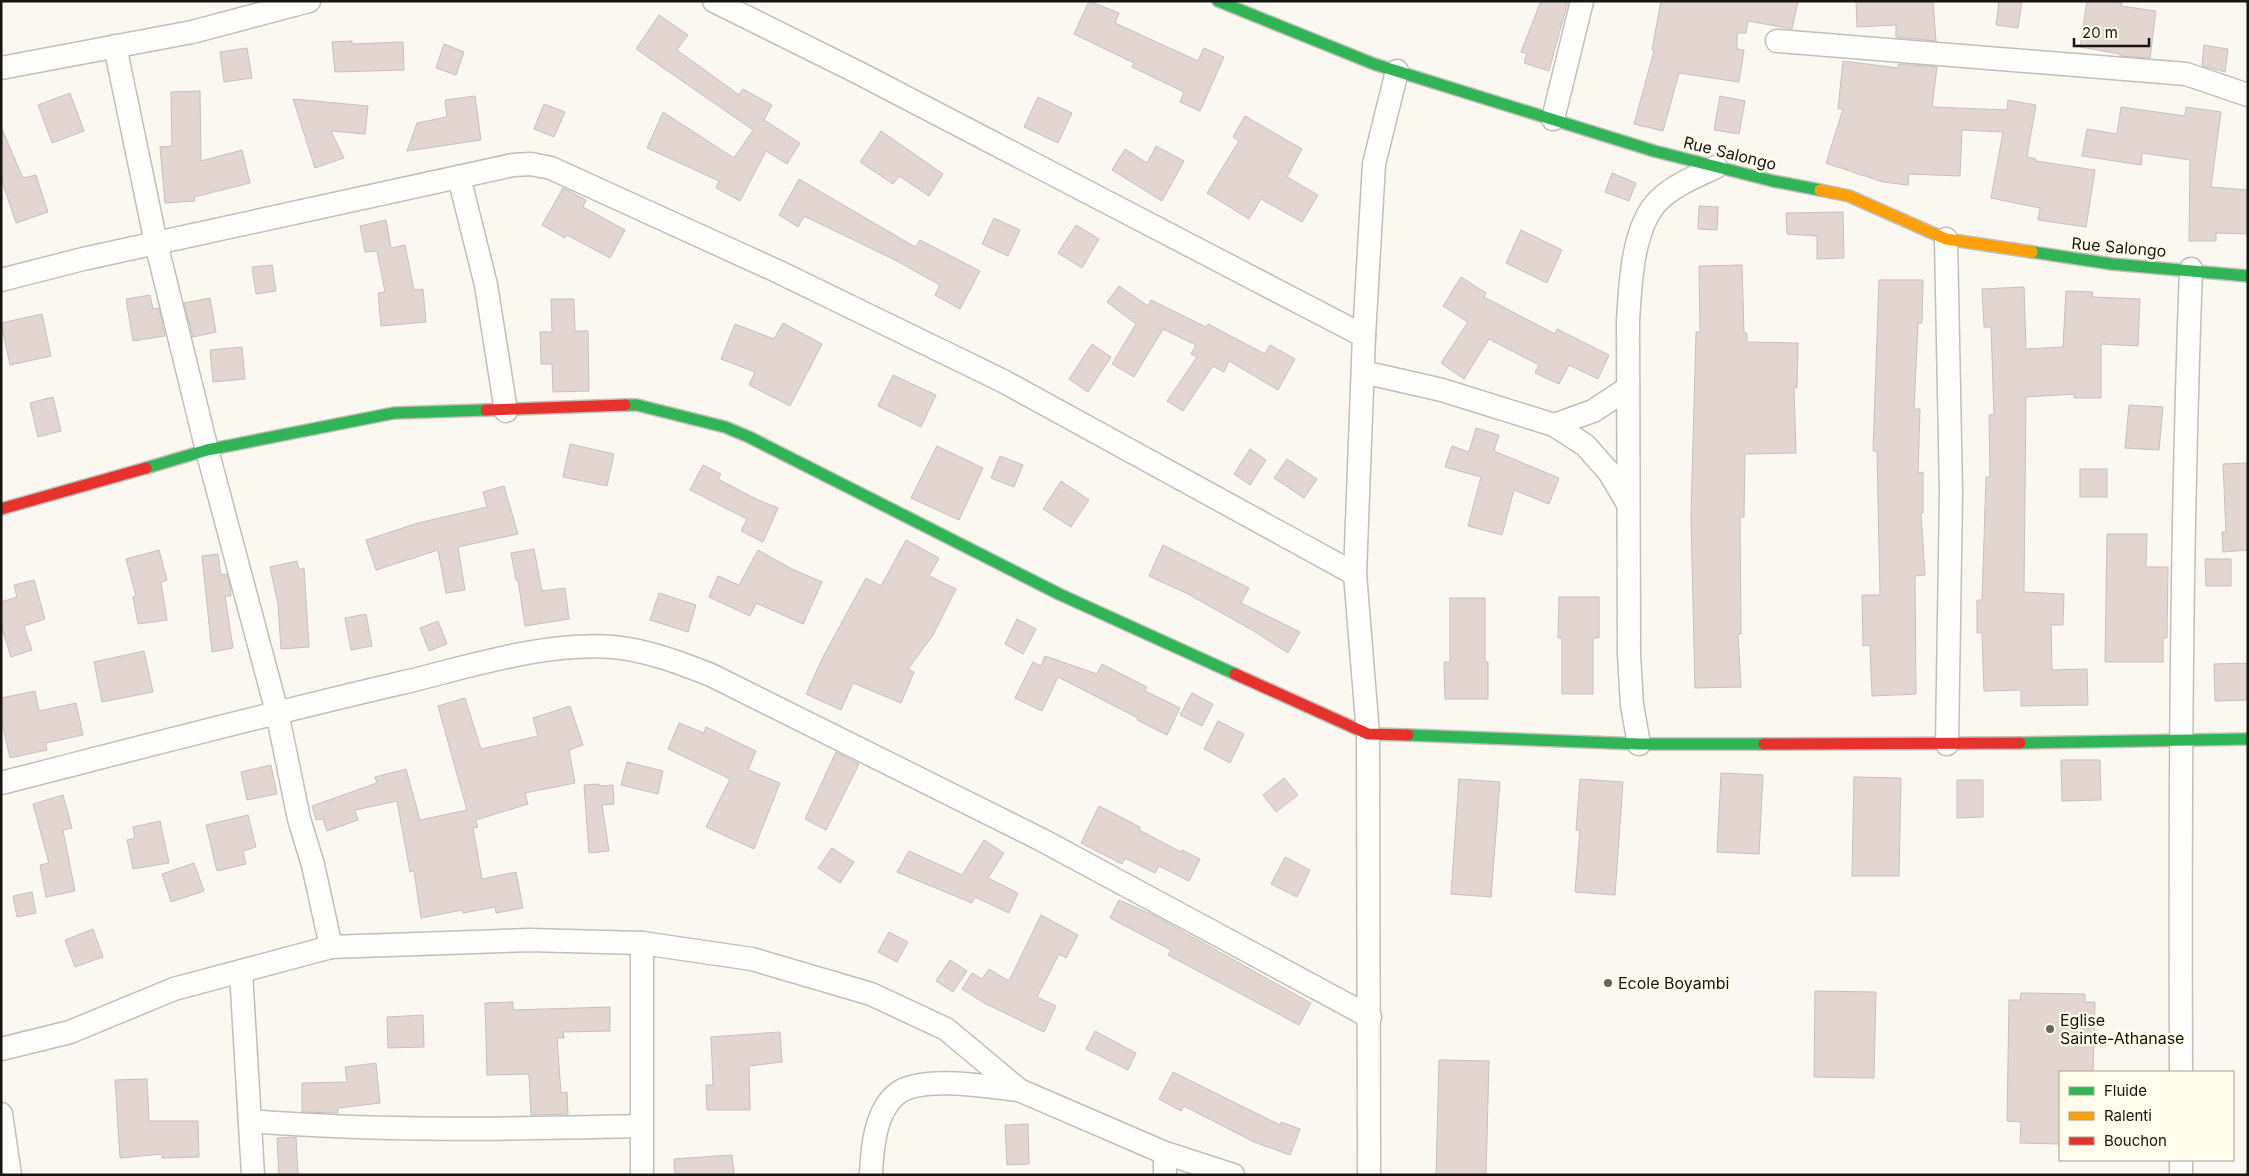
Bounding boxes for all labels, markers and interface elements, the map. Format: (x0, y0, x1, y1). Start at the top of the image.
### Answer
scale bar (2074, 15, 2149, 47)
text: 20 m (2082, 23, 2118, 42)
street label: Rue Salongo (1681, 132, 1779, 174)
street label: Rue Salongo (2071, 233, 2167, 261)
place label: Ecole Boyambi (1618, 973, 1729, 993)
marker: Ecole Boyambi (1602, 977, 1614, 989)
place label: Eglise Sainte-Athanase (2060, 1010, 2184, 1048)
marker: Eglise Sainte-Athanase (2044, 1023, 2056, 1035)
legend (2059, 1071, 2234, 1161)
text: Fluide (2104, 1081, 2147, 1100)
text: Ralenti (2104, 1106, 2152, 1125)
text: Bouchon (2104, 1131, 2167, 1150)

